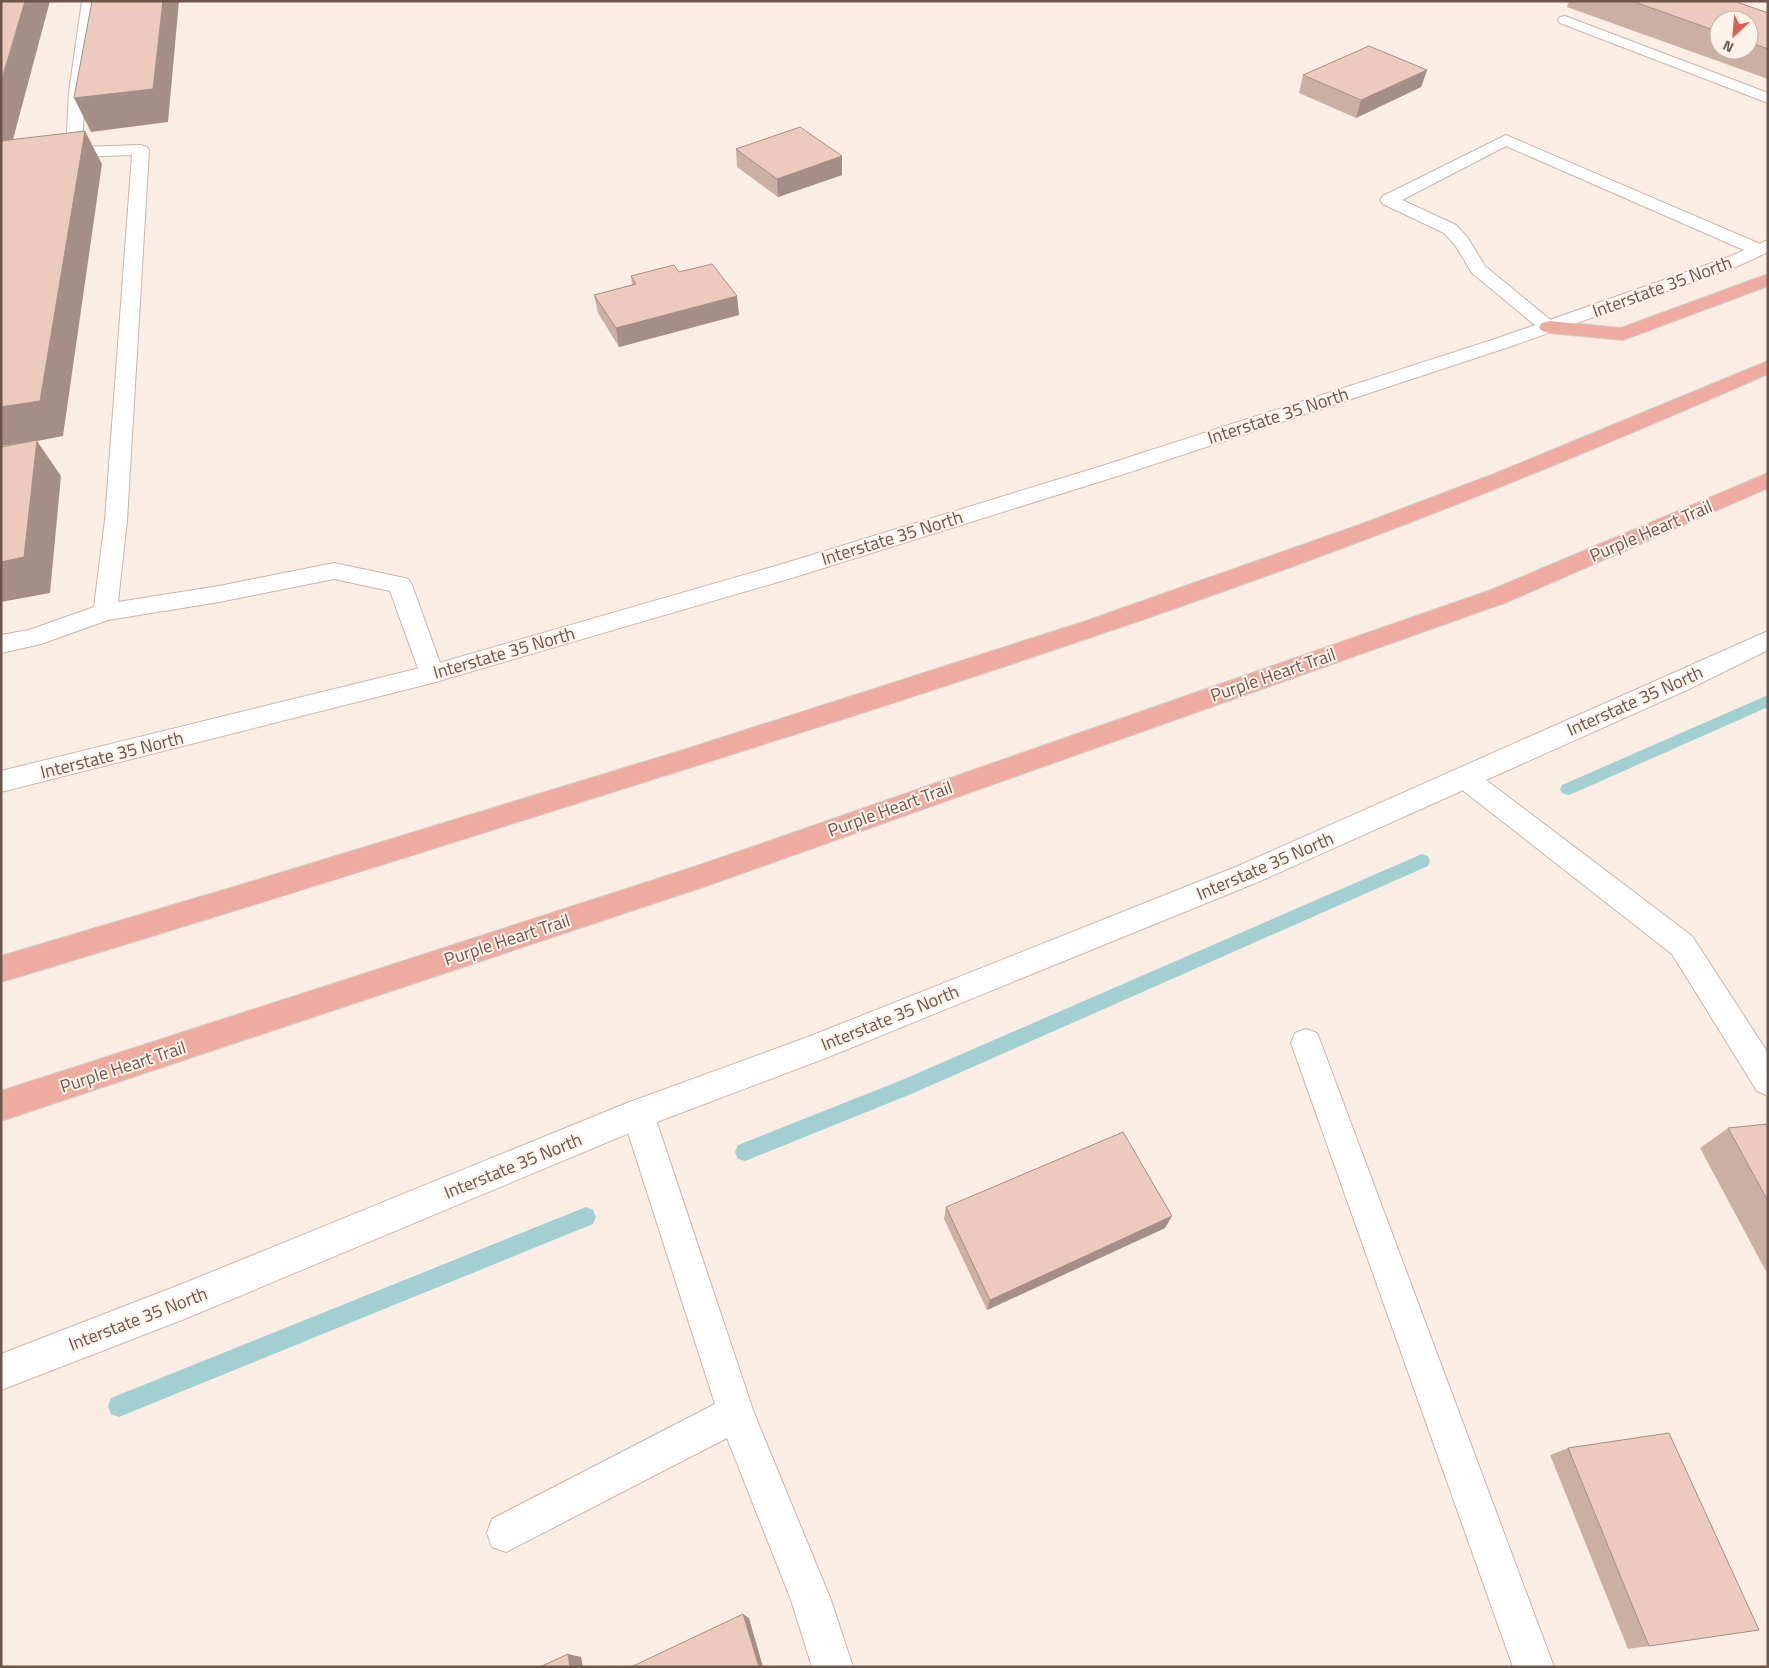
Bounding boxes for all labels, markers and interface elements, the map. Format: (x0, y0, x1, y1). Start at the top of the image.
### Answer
north arrow (1709, 10, 1759, 60)
text: N (1719, 36, 1737, 59)
street label: Interstate 35 North (1588, 249, 1735, 324)
street label: Interstate 35 North (1204, 380, 1352, 451)
street label: Purple Heart Trail (1585, 493, 1716, 569)
street label: Interstate 35 North (818, 503, 966, 572)
street label: Interstate 35 North (430, 619, 578, 686)
street label: Purple Heart Trail (1206, 640, 1339, 709)
street label: Interstate 35 North (1562, 658, 1707, 743)
street label: Interstate 35 North (37, 724, 186, 785)
street label: Purple Heart Trail (824, 773, 956, 844)
street label: Interstate 35 North (1192, 824, 1338, 907)
street label: Purple Heart Trail (440, 906, 573, 973)
street label: Interstate 35 North (817, 978, 963, 1058)
street label: Purple Heart Trail (56, 1033, 189, 1100)
street label: Interstate 35 North (440, 1126, 586, 1206)
street label: Interstate 35 North (65, 1280, 211, 1357)

